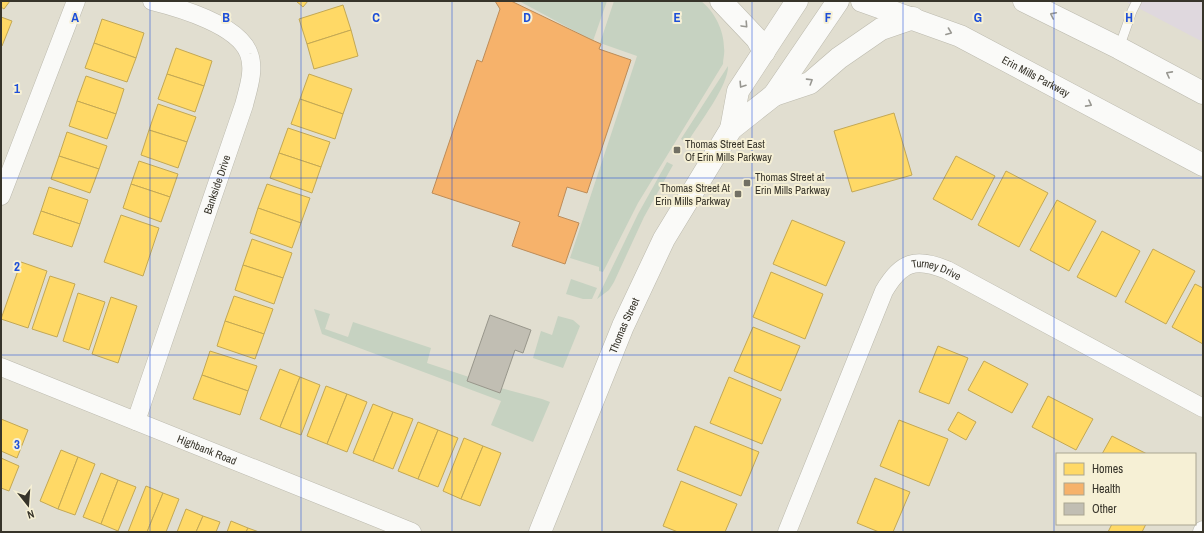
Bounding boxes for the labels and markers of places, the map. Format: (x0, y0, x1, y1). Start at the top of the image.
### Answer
place label: Thomas Street East Of Erin Mills Parkway (685, 137, 772, 164)
marker: Thomas Street East Of Erin Mills Parkway (672, 145, 682, 155)
place label: Thomas Street at Erin Mills Parkway (755, 170, 830, 197)
marker: Thomas Street at Erin Mills Parkway (742, 178, 752, 188)
place label: Thomas Street At Erin Mills Parkway (655, 181, 730, 208)
marker: Thomas Street At Erin Mills Parkway (733, 189, 743, 199)

